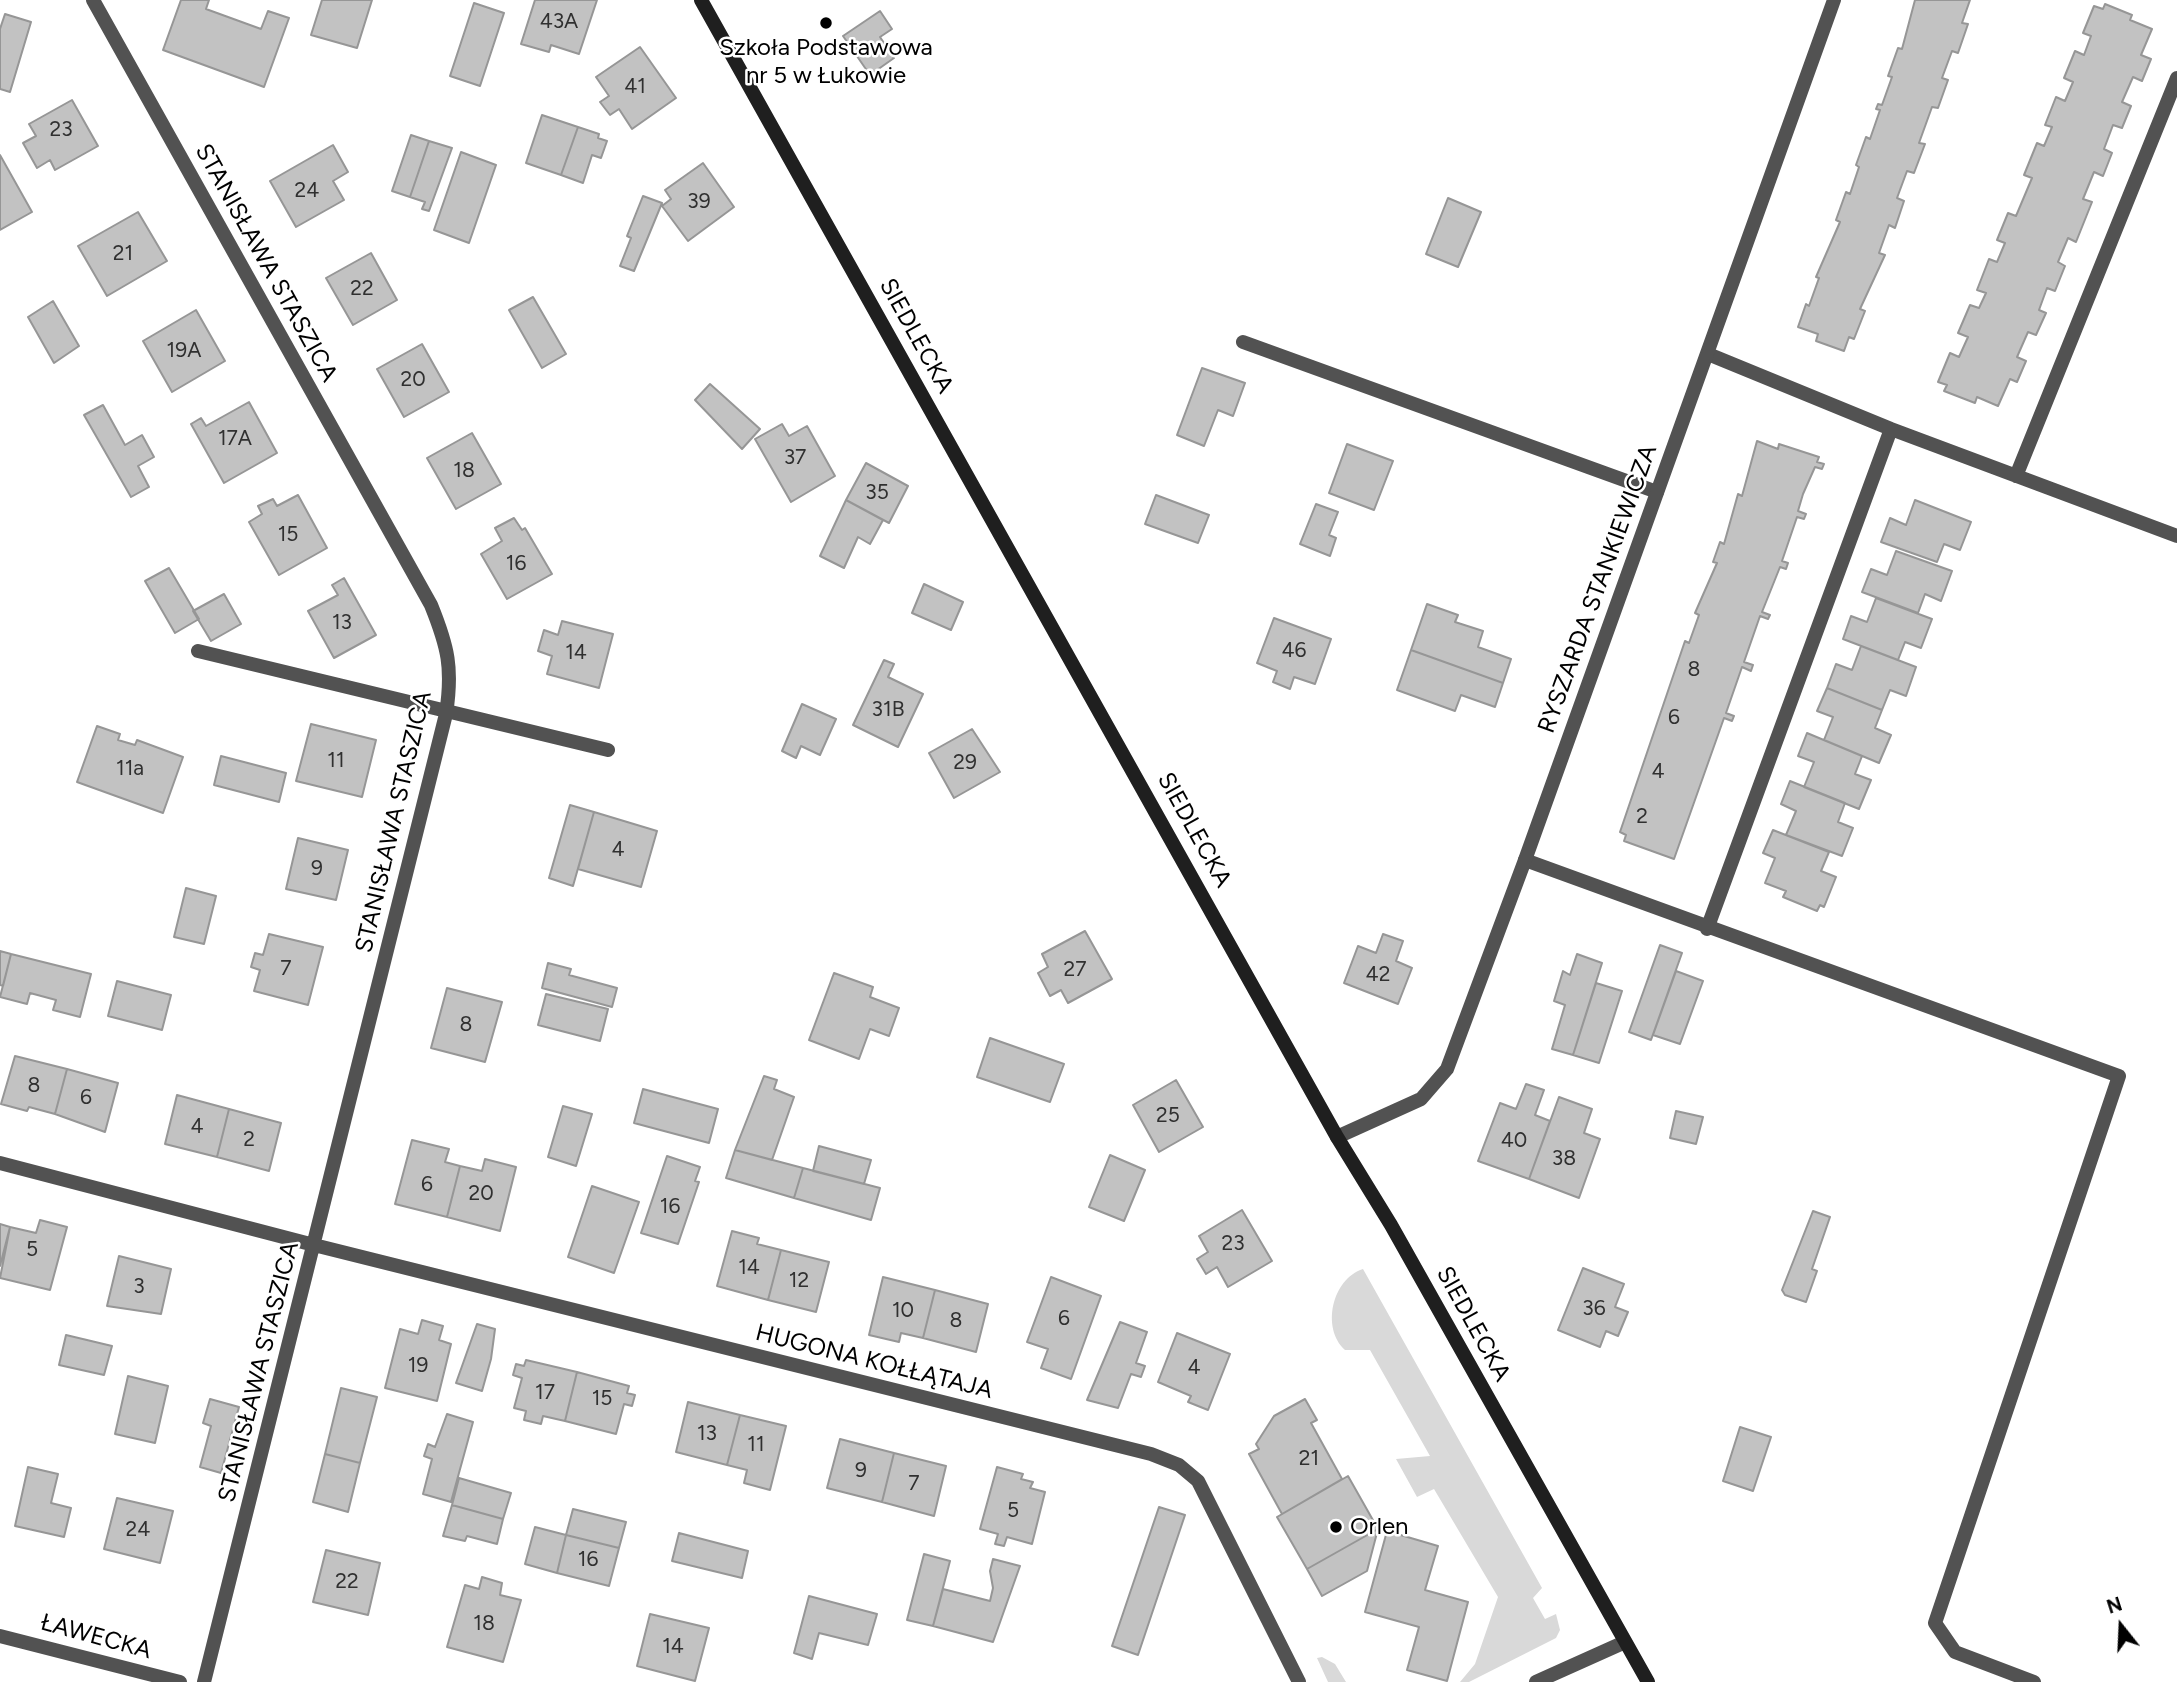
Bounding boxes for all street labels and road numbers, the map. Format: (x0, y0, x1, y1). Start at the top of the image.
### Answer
street label: STANISŁAWA STASZICA (189, 139, 343, 387)
street label: SIEDLECKA (873, 274, 959, 398)
street label: RYSZARDA STANKIEWICZA (1532, 441, 1664, 737)
street label: STANISŁAWA STASZICA (350, 688, 438, 956)
street label: SIEDLECKA (1151, 768, 1237, 892)
street label: STANISŁAWA STASZICA (213, 1239, 305, 1505)
street label: SIEDLECKA (1430, 1262, 1516, 1386)
street label: HUGONA KOŁŁĄTAJA (752, 1319, 996, 1405)
street label: ŁAWECKA (38, 1608, 154, 1666)

